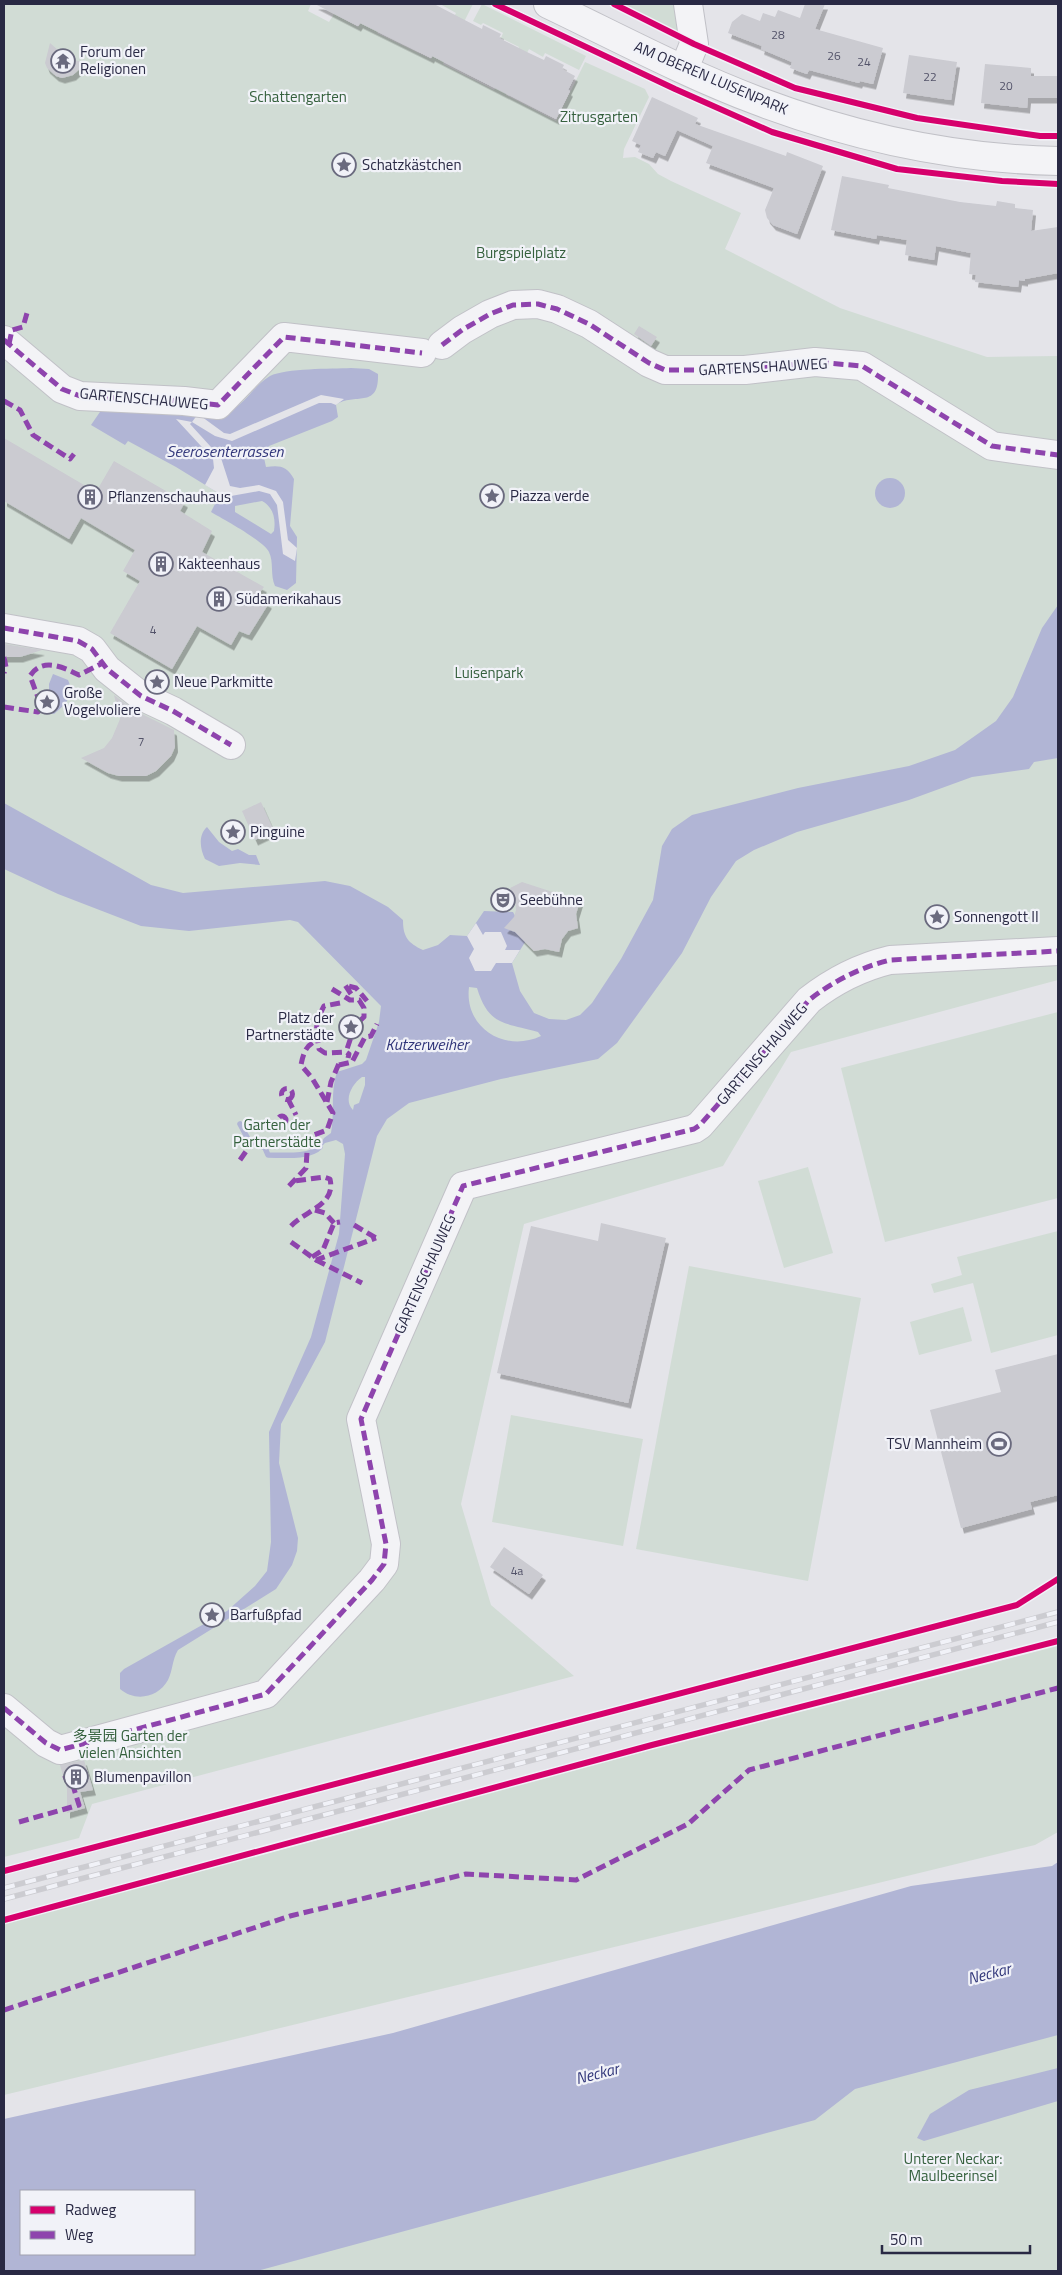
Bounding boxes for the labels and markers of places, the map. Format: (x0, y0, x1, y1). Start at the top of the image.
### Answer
place label: Forum der Religionen (80, 40, 146, 80)
temple icon: Forum der Religionen (50, 48, 76, 74)
place icon: Schatzkästchen (331, 152, 357, 178)
place label: Schatzkästchen (362, 153, 461, 176)
place icon: Piazza verde (479, 483, 505, 509)
building icon: Pflanzenschauhaus (77, 484, 103, 510)
place label: Piazza verde (510, 484, 589, 507)
place label: Pflanzenschauhaus (108, 485, 231, 508)
building icon: Kakteenhaus (148, 551, 174, 577)
place label: Kakteenhaus (178, 552, 260, 575)
building icon: Südamerikahaus (206, 586, 232, 612)
place label: Südamerikahaus (236, 587, 341, 610)
place icon: Neue Parkmitte (144, 669, 170, 695)
place label: Neue Parkmitte (174, 670, 273, 693)
place label: Große Vogelvoliere (64, 681, 141, 721)
place icon: Große Vogelvoliere (34, 689, 60, 715)
place icon: Pinguine (220, 819, 246, 845)
place label: Pinguine (250, 820, 305, 843)
theatre icon: Seebühne (490, 887, 516, 913)
place label: Seebühne (520, 888, 583, 911)
place icon: Sonnengott II (924, 904, 950, 930)
place label: Sonnengott II (954, 905, 1039, 928)
place label: Platz der Partnerstädte (246, 1006, 334, 1046)
place icon: Platz der Partnerstädte (338, 1014, 364, 1040)
sports icon: TSV Mannheim (986, 1431, 1012, 1457)
place label: TSV Mannheim (886, 1432, 982, 1455)
place icon: Barfußpfad (199, 1602, 225, 1628)
place label: Barfußpfad (230, 1603, 302, 1626)
building icon: Blumenpavillon (63, 1764, 89, 1790)
place label: Blumenpavillon (94, 1765, 192, 1788)

